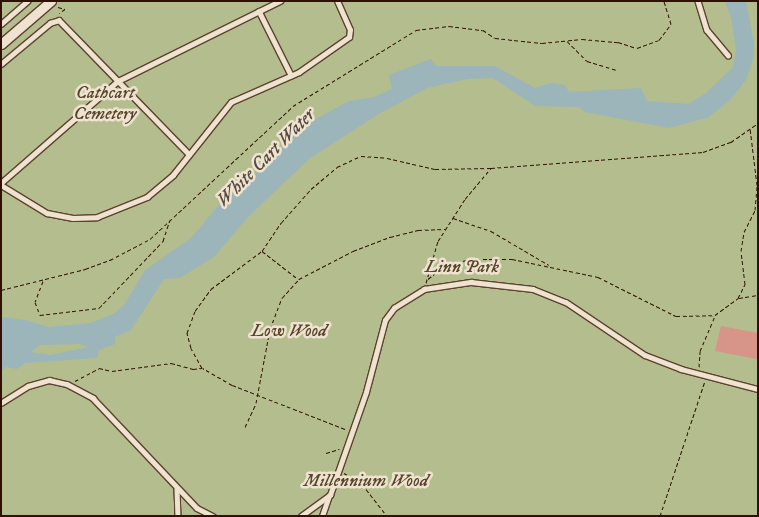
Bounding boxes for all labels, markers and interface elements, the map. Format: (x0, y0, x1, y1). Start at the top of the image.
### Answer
park label: Cathcart Cemetery (74, 83, 136, 126)
water label: White Cart Water (212, 104, 320, 212)
park label: Linn Park (425, 256, 499, 278)
park label: Low Wood (251, 320, 327, 342)
park label: Millennium Wood (304, 470, 428, 492)

